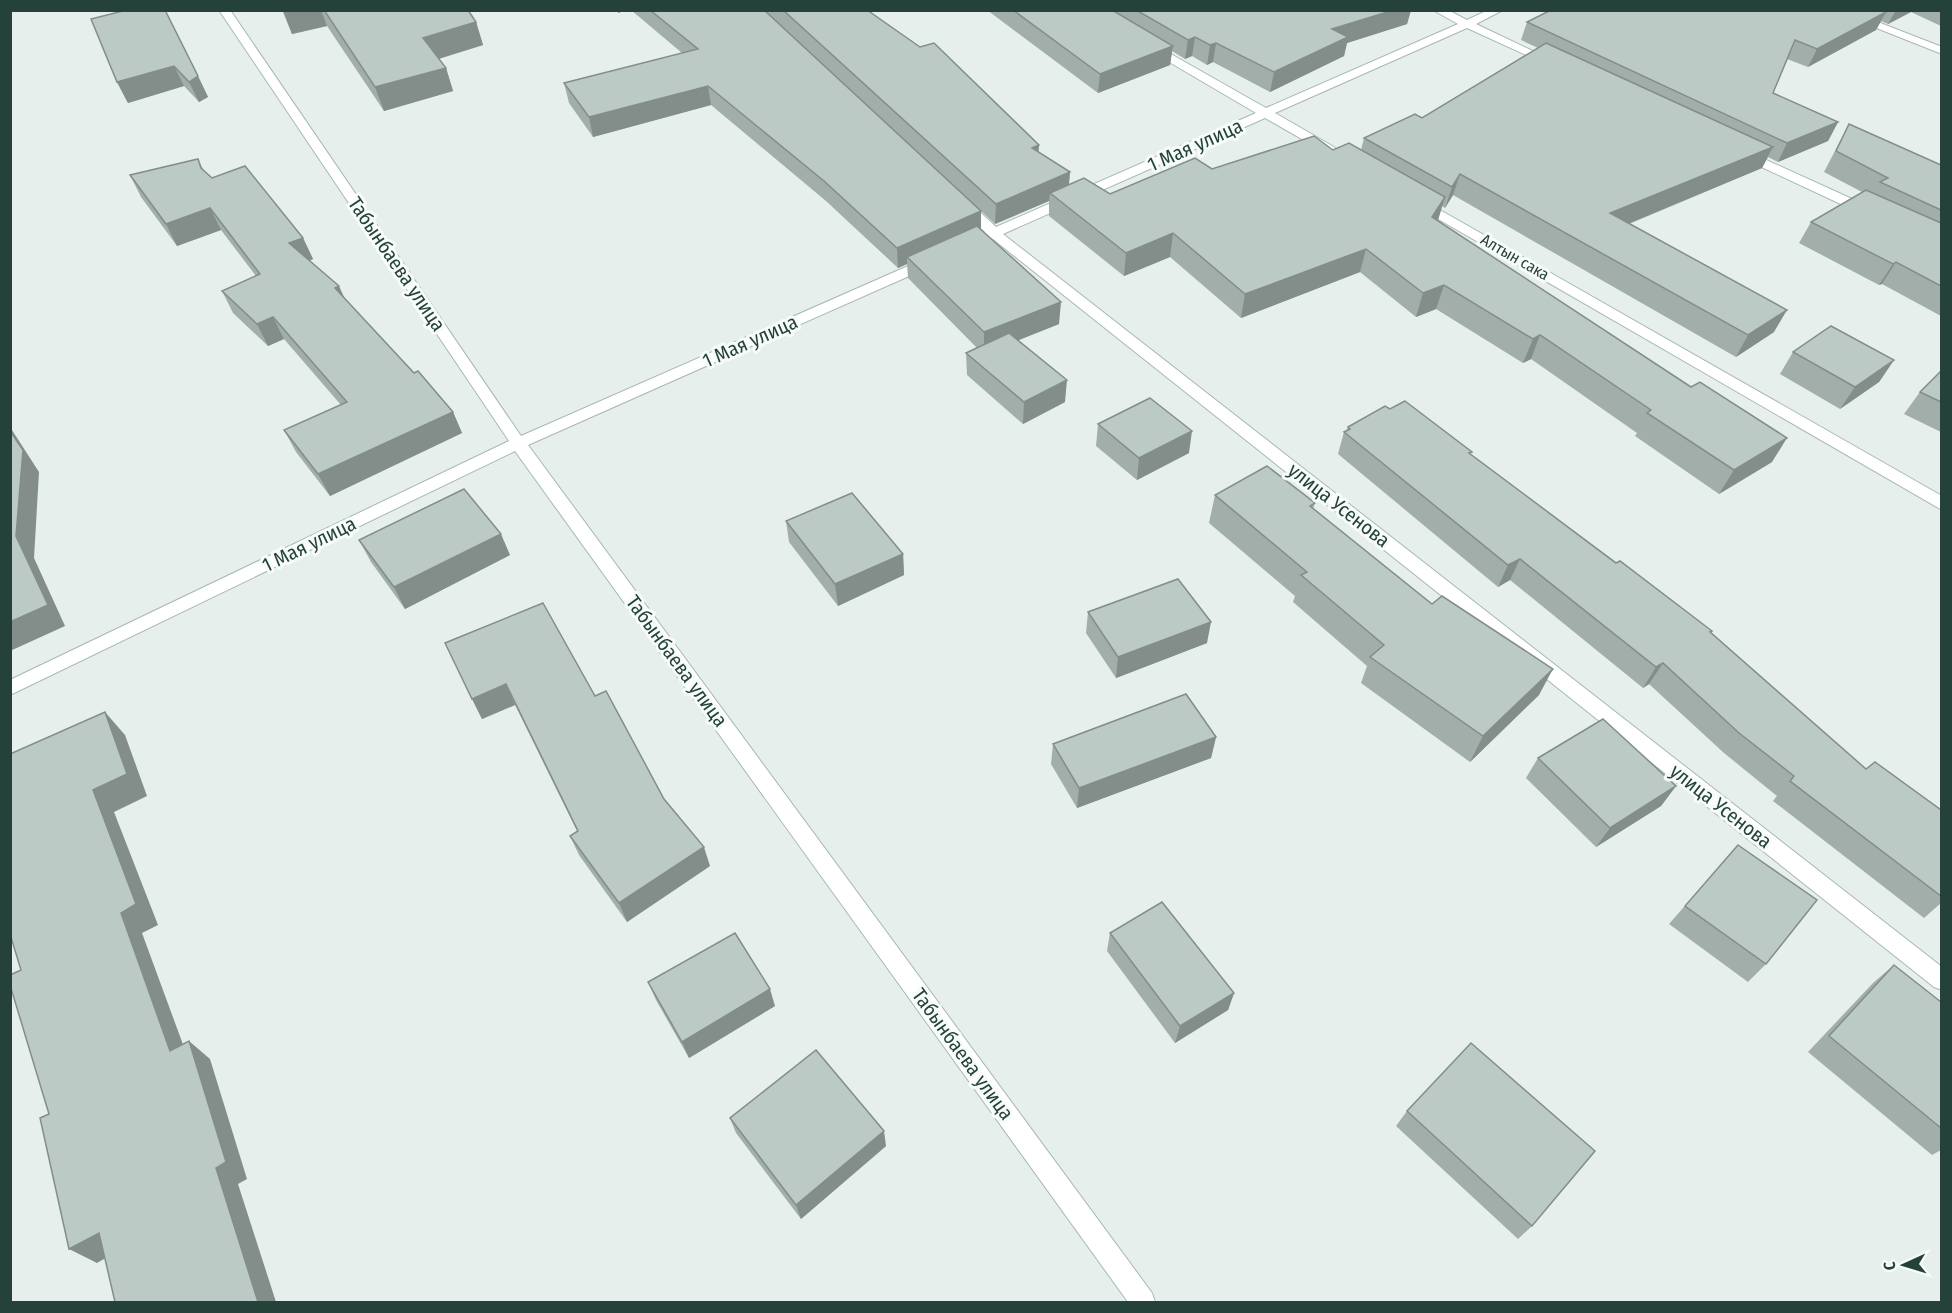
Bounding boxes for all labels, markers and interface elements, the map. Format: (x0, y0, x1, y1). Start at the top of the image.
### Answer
street label: 1 Мая улица (1144, 113, 1246, 177)
street label: Табынбаева улица (343, 192, 451, 336)
street label: Алтын сака (1477, 230, 1553, 284)
street label: 1 Мая улица (699, 309, 801, 373)
street label: улица Усенова (1283, 458, 1395, 552)
street label: 1 Мая улица (258, 511, 360, 577)
street label: Табынбаева улица (621, 591, 733, 731)
street label: улица Усенова (1665, 759, 1777, 853)
street label: Табынбаева улица (907, 984, 1019, 1124)
north arrow (1874, 1235, 1934, 1295)
text: С (1880, 1261, 1899, 1271)

